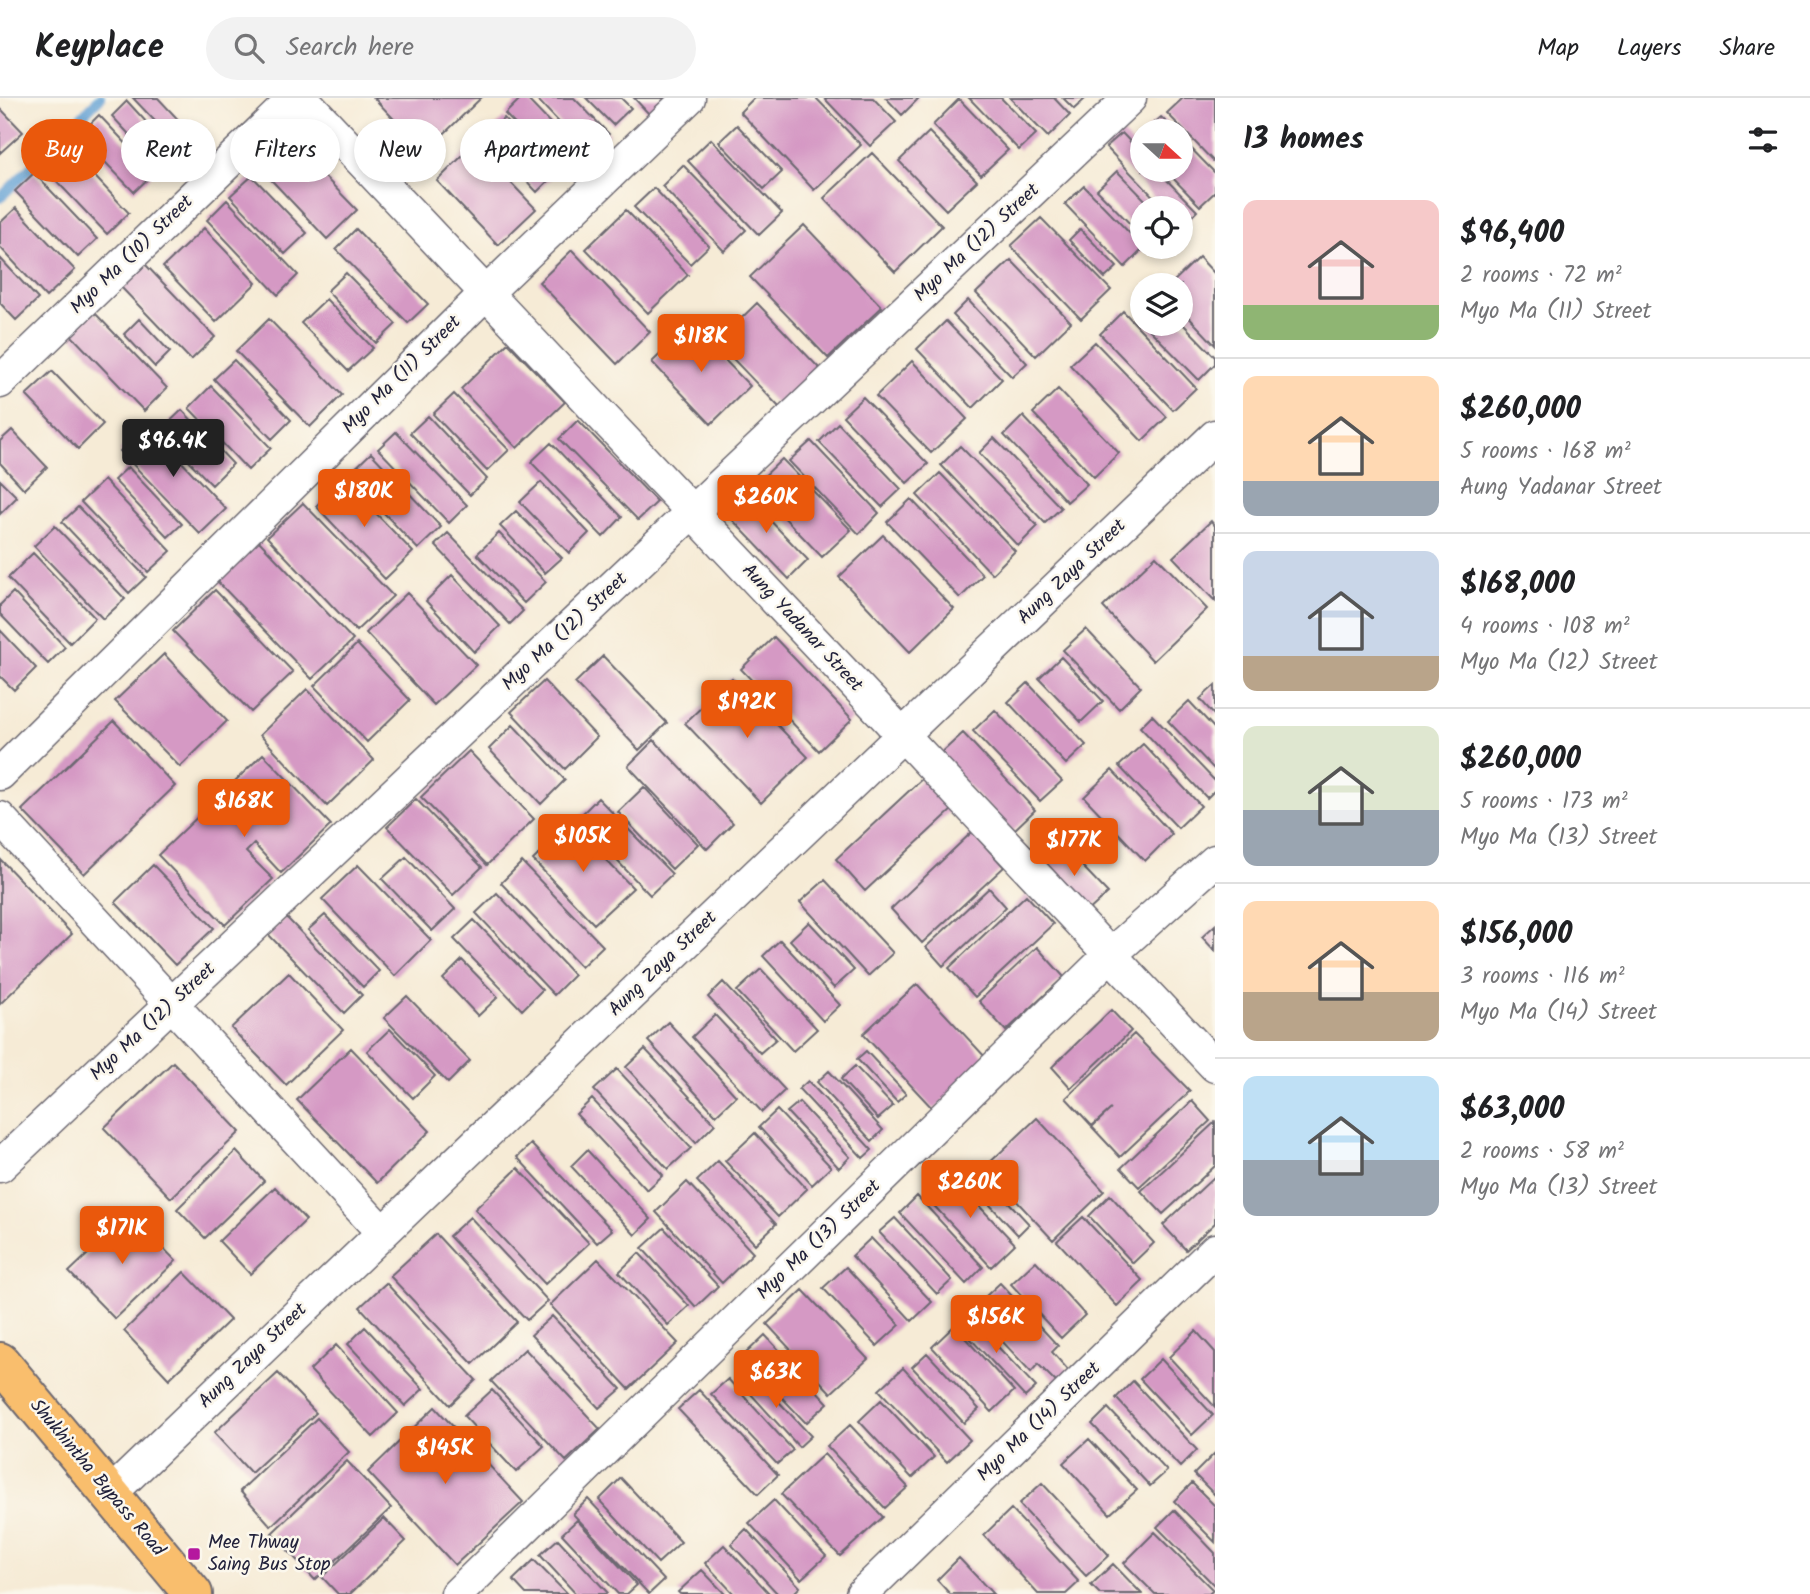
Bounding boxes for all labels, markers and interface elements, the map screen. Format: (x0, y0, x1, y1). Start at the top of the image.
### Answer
search box (206, 17, 696, 80)
text: Keyplace (35, 22, 164, 75)
text: Search here (286, 27, 414, 69)
icon: search (230, 29, 268, 67)
text: Map (1537, 29, 1579, 68)
text: Layers (1617, 29, 1681, 68)
text: Share (1719, 29, 1775, 68)
text: 13 homes (1243, 116, 1364, 164)
chip: Buy (21, 119, 107, 182)
chip: Rent (121, 119, 216, 182)
chip: Filters (230, 119, 340, 182)
chip: New (354, 119, 446, 182)
chip: Apartment (460, 119, 614, 182)
north arrow (1130, 119, 1194, 182)
map controls (1130, 119, 1193, 336)
icon: filters (1744, 121, 1782, 159)
street label: Myo Ma (12) Street (907, 176, 1047, 310)
street label: Myo Ma (10) Street (63, 188, 201, 322)
button: locate (1130, 196, 1193, 259)
text: $96,400 (1460, 210, 1564, 258)
icon: home (1299, 228, 1383, 312)
text: 2 rooms · 72 m² (1460, 258, 1622, 294)
button: layers (1130, 273, 1193, 336)
text: Myo Ma (11) Street (1460, 294, 1651, 330)
street label: Myo Ma (11) Street (335, 308, 469, 442)
pin: $118K (652, 314, 750, 374)
text: $118K (674, 319, 728, 355)
text: $260,000 (1460, 386, 1581, 434)
icon: home (1299, 404, 1383, 488)
pin: $96.4K (116, 420, 230, 479)
text: $96.4K (138, 424, 208, 460)
text: 5 rooms · 168 m² (1460, 434, 1631, 470)
pin: $180K (315, 470, 413, 529)
text: Aung Yadanar Street (1460, 470, 1662, 506)
text: $180K (334, 474, 394, 510)
pin: $260K (717, 476, 815, 535)
text: $260K (733, 480, 799, 516)
street label: Aung Zaya Street (1011, 512, 1134, 632)
street label: Aung Yadanar Street (734, 557, 870, 700)
text: $168,000 (1460, 561, 1575, 609)
street label: Myo Ma (12) Street (495, 565, 635, 699)
icon: home (1299, 579, 1383, 663)
text: 4 rooms · 108 m² (1460, 609, 1630, 645)
text: Myo Ma (12) Street (1460, 645, 1658, 681)
pin: $192K (698, 680, 796, 740)
text: $192K (717, 685, 777, 721)
text: $260,000 (1460, 736, 1581, 784)
icon: home (1299, 754, 1383, 838)
pin: $168K (195, 780, 293, 839)
text: $168K (214, 784, 274, 820)
text: 5 rooms · 173 m² (1460, 784, 1628, 820)
pin: $105K (534, 814, 632, 874)
pin: $177K (1025, 818, 1123, 878)
text: $105K (554, 819, 612, 855)
text: Myo Ma (13) Street (1460, 820, 1657, 856)
text: $177K (1046, 823, 1102, 859)
street label: Aung Zaya Street (602, 904, 725, 1024)
text: $156,000 (1460, 911, 1572, 959)
icon: home (1299, 929, 1383, 1013)
street label: Myo Ma (12) Street (83, 955, 223, 1089)
text: 3 rooms · 116 m² (1460, 959, 1625, 995)
text: Myo Ma (14) Street (1460, 995, 1657, 1031)
text: $63,000 (1460, 1086, 1564, 1134)
icon: home (1299, 1104, 1383, 1188)
text: 2 rooms · 58 m² (1460, 1134, 1624, 1170)
pin: $260K (921, 1160, 1019, 1220)
text: $260K (937, 1165, 1003, 1201)
text: Myo Ma (13) Street (1460, 1170, 1657, 1206)
street label: Myo Ma (13) Street (750, 1172, 889, 1307)
pin: $171K (73, 1206, 171, 1266)
text: $171K (96, 1211, 148, 1247)
street label: Aung Zaya Street (192, 1296, 315, 1416)
pin: $156K (947, 1296, 1045, 1355)
text: $156K (967, 1300, 1025, 1336)
pin: $63K (735, 1350, 817, 1410)
street label: Myo Ma (14) Street (970, 1354, 1108, 1489)
text: $63K (750, 1355, 802, 1391)
street label: Shukhintha Bypass Road (22, 1392, 173, 1564)
pin: $145K (396, 1426, 494, 1486)
text: $145K (416, 1431, 474, 1467)
place label: Mee Thway Saing Bus Stop (208, 1528, 330, 1580)
marker: Mee Thway Saing Bus Stop (186, 1546, 202, 1562)

